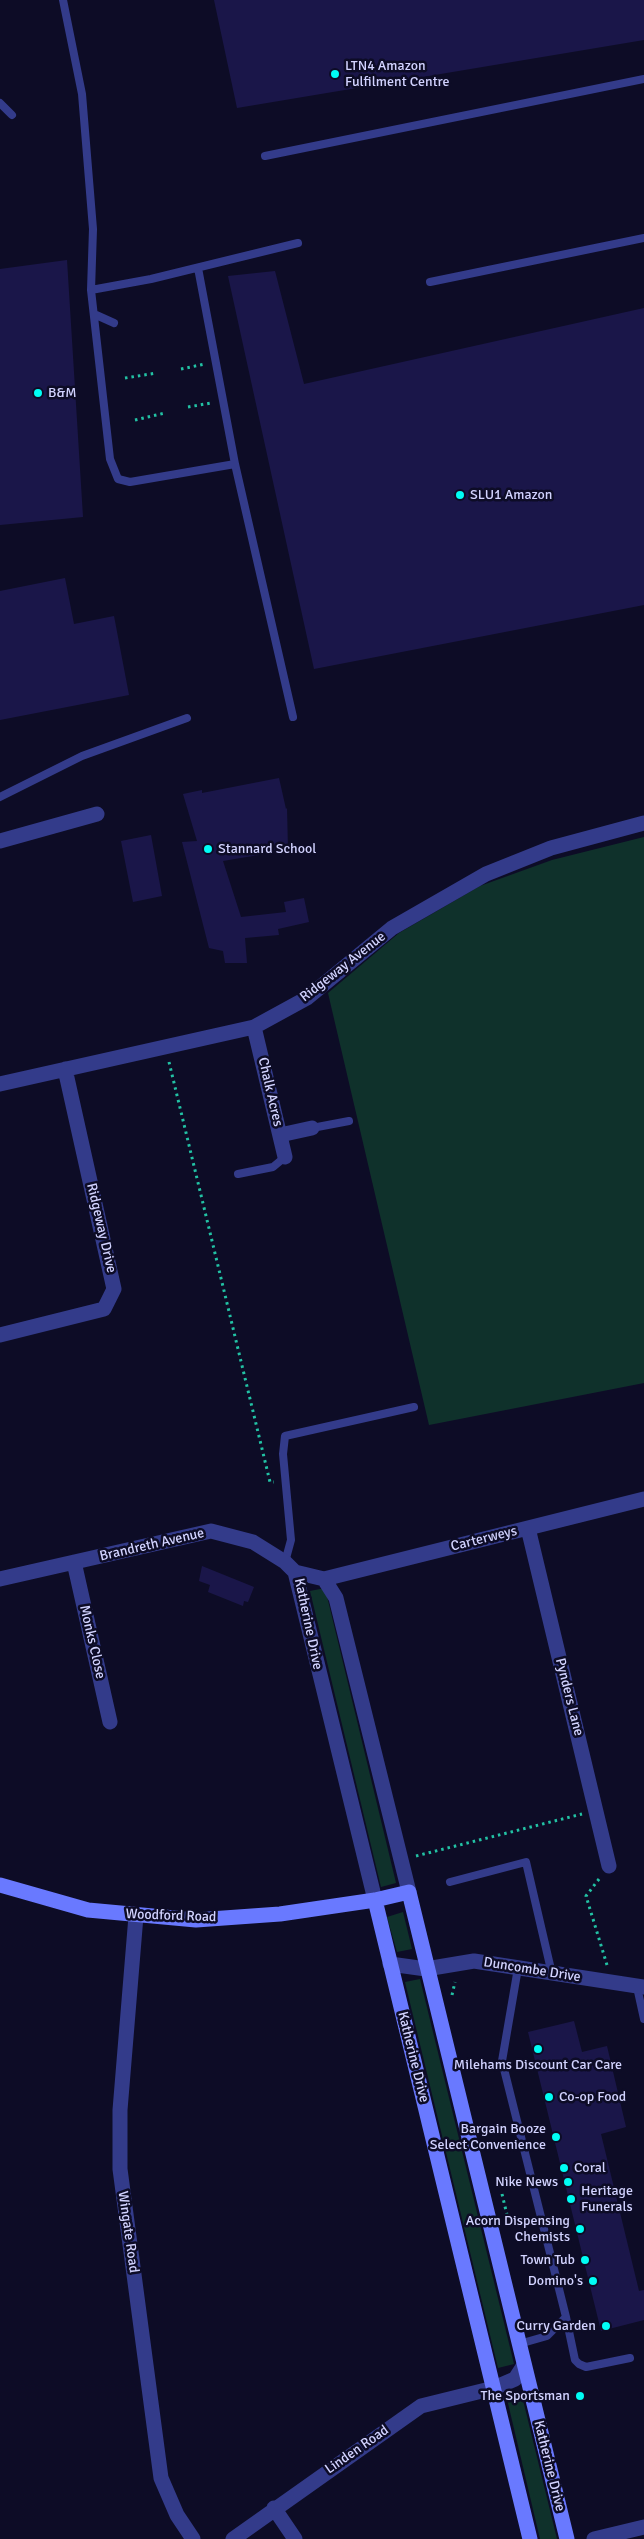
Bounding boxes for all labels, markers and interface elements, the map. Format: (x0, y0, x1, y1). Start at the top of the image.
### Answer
place label: LTN4 Amazon Fulfilment Centre (345, 58, 449, 90)
marker: LTN4 Amazon Fulfilment Centre (329, 68, 341, 80)
place label: B&M (48, 385, 76, 401)
marker: B&M (32, 387, 44, 399)
place label: SLU1 Amazon (470, 487, 552, 503)
marker: SLU1 Amazon (454, 489, 466, 501)
place label: Stannard School (218, 841, 316, 857)
marker: Stannard School (202, 843, 214, 855)
street label: Ridgeway Avenue (297, 928, 389, 1006)
street label: Chalk Acres (254, 1056, 286, 1128)
street label: Ridgeway Drive (83, 1181, 119, 1275)
street label: Carterweys (449, 1523, 519, 1555)
street label: Brandreth Avenue (98, 1525, 206, 1565)
street label: Katherine Drive (290, 1577, 326, 1671)
street label: Monks Close (75, 1603, 109, 1681)
street label: Pynders Lane (551, 1656, 587, 1738)
street label: Woodford Road (125, 1906, 217, 1926)
street label: Duncombe Drive (482, 1954, 582, 1986)
street label: Katherine Drive (394, 2010, 432, 2104)
marker: Milehams Discount Car Care (532, 2043, 544, 2055)
place label: Milehams Discount Car Care (454, 2057, 622, 2073)
place label: Co-op Food (559, 2089, 626, 2105)
marker: Co-op Food (543, 2091, 555, 2103)
place label: Bargain Booze Select Convenience (430, 2121, 546, 2154)
marker: Bargain Booze Select Convenience (550, 2131, 562, 2143)
place label: Coral (574, 2160, 606, 2176)
marker: Coral (558, 2162, 570, 2174)
place label: Nike News (495, 2174, 558, 2190)
marker: Nike News (562, 2176, 574, 2188)
place label: Heritage Funerals (581, 2183, 633, 2216)
street label: Wingate Road (114, 2190, 142, 2274)
marker: Heritage Funerals (565, 2193, 577, 2205)
place label: Acorn Dispensing Chemists (466, 2213, 570, 2246)
marker: Acorn Dispensing Chemists (574, 2223, 586, 2235)
place label: Town Tub (521, 2252, 575, 2268)
marker: Town Tub (579, 2254, 591, 2266)
place label: Domino's (528, 2273, 583, 2289)
marker: Domino's (587, 2275, 599, 2287)
place label: Curry Garden (516, 2318, 596, 2334)
marker: Curry Garden (600, 2320, 612, 2332)
place label: The Sportsman (481, 2388, 570, 2404)
marker: The Sportsman (574, 2390, 586, 2402)
street label: Katherine Drive (530, 2419, 568, 2513)
street label: Linden Road (322, 2422, 392, 2478)

